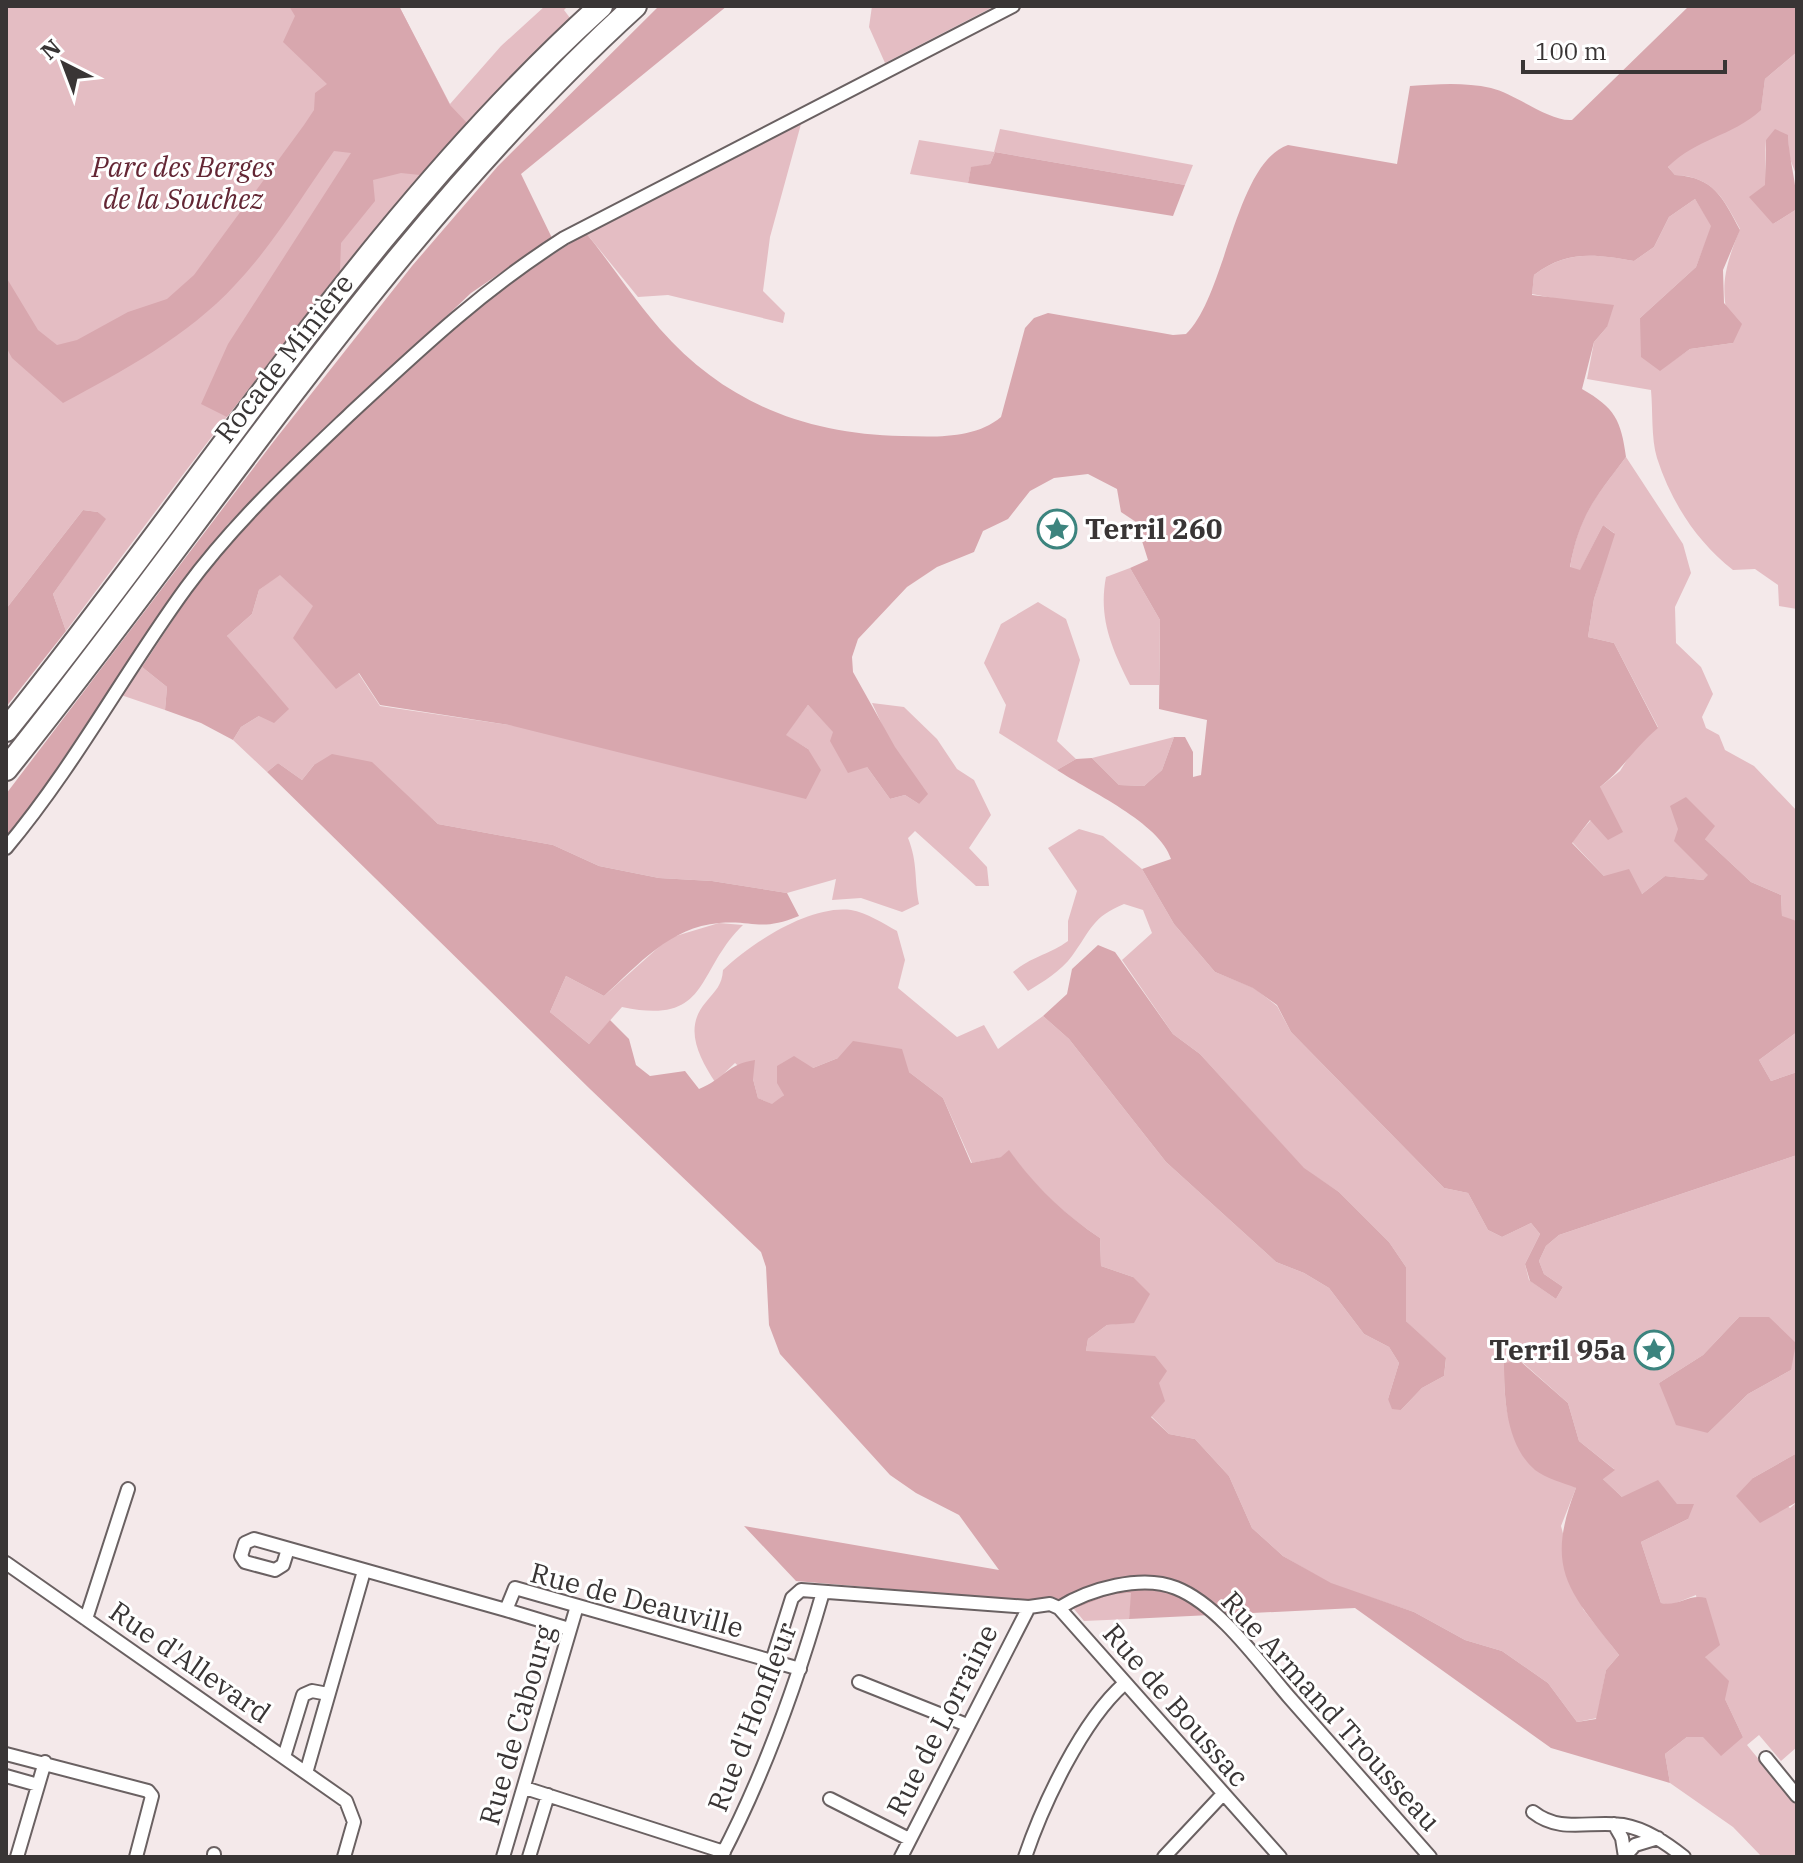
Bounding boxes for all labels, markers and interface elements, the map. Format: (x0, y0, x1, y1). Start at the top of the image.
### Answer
north arrow (24, 24, 104, 104)
scale bar (1523, 24, 1725, 74)
text: N (34, 32, 66, 65)
text: 100 m (1535, 35, 1607, 67)
park label: Parc des Berges de la Souchez (91, 148, 275, 217)
street label: Rocade Minière (206, 266, 361, 450)
place icon: Terril 260 (1036, 508, 1078, 550)
place label: Terril 260 (1085, 510, 1222, 547)
place icon: Terril 95a (1633, 1329, 1675, 1371)
place label: Terril 95a (1489, 1331, 1626, 1368)
street label: Rue de Deauville (526, 1553, 748, 1646)
street label: Rue Armand Trousseau (1214, 1583, 1449, 1839)
street label: Rue d'Allevard (102, 1592, 278, 1731)
street label: Rue de Boussac (1095, 1615, 1258, 1794)
street label: Rue d'Honfleur (699, 1617, 805, 1817)
street label: Rue de Lorraine (877, 1618, 1006, 1822)
street label: Rue de Cabourg (470, 1620, 563, 1829)

